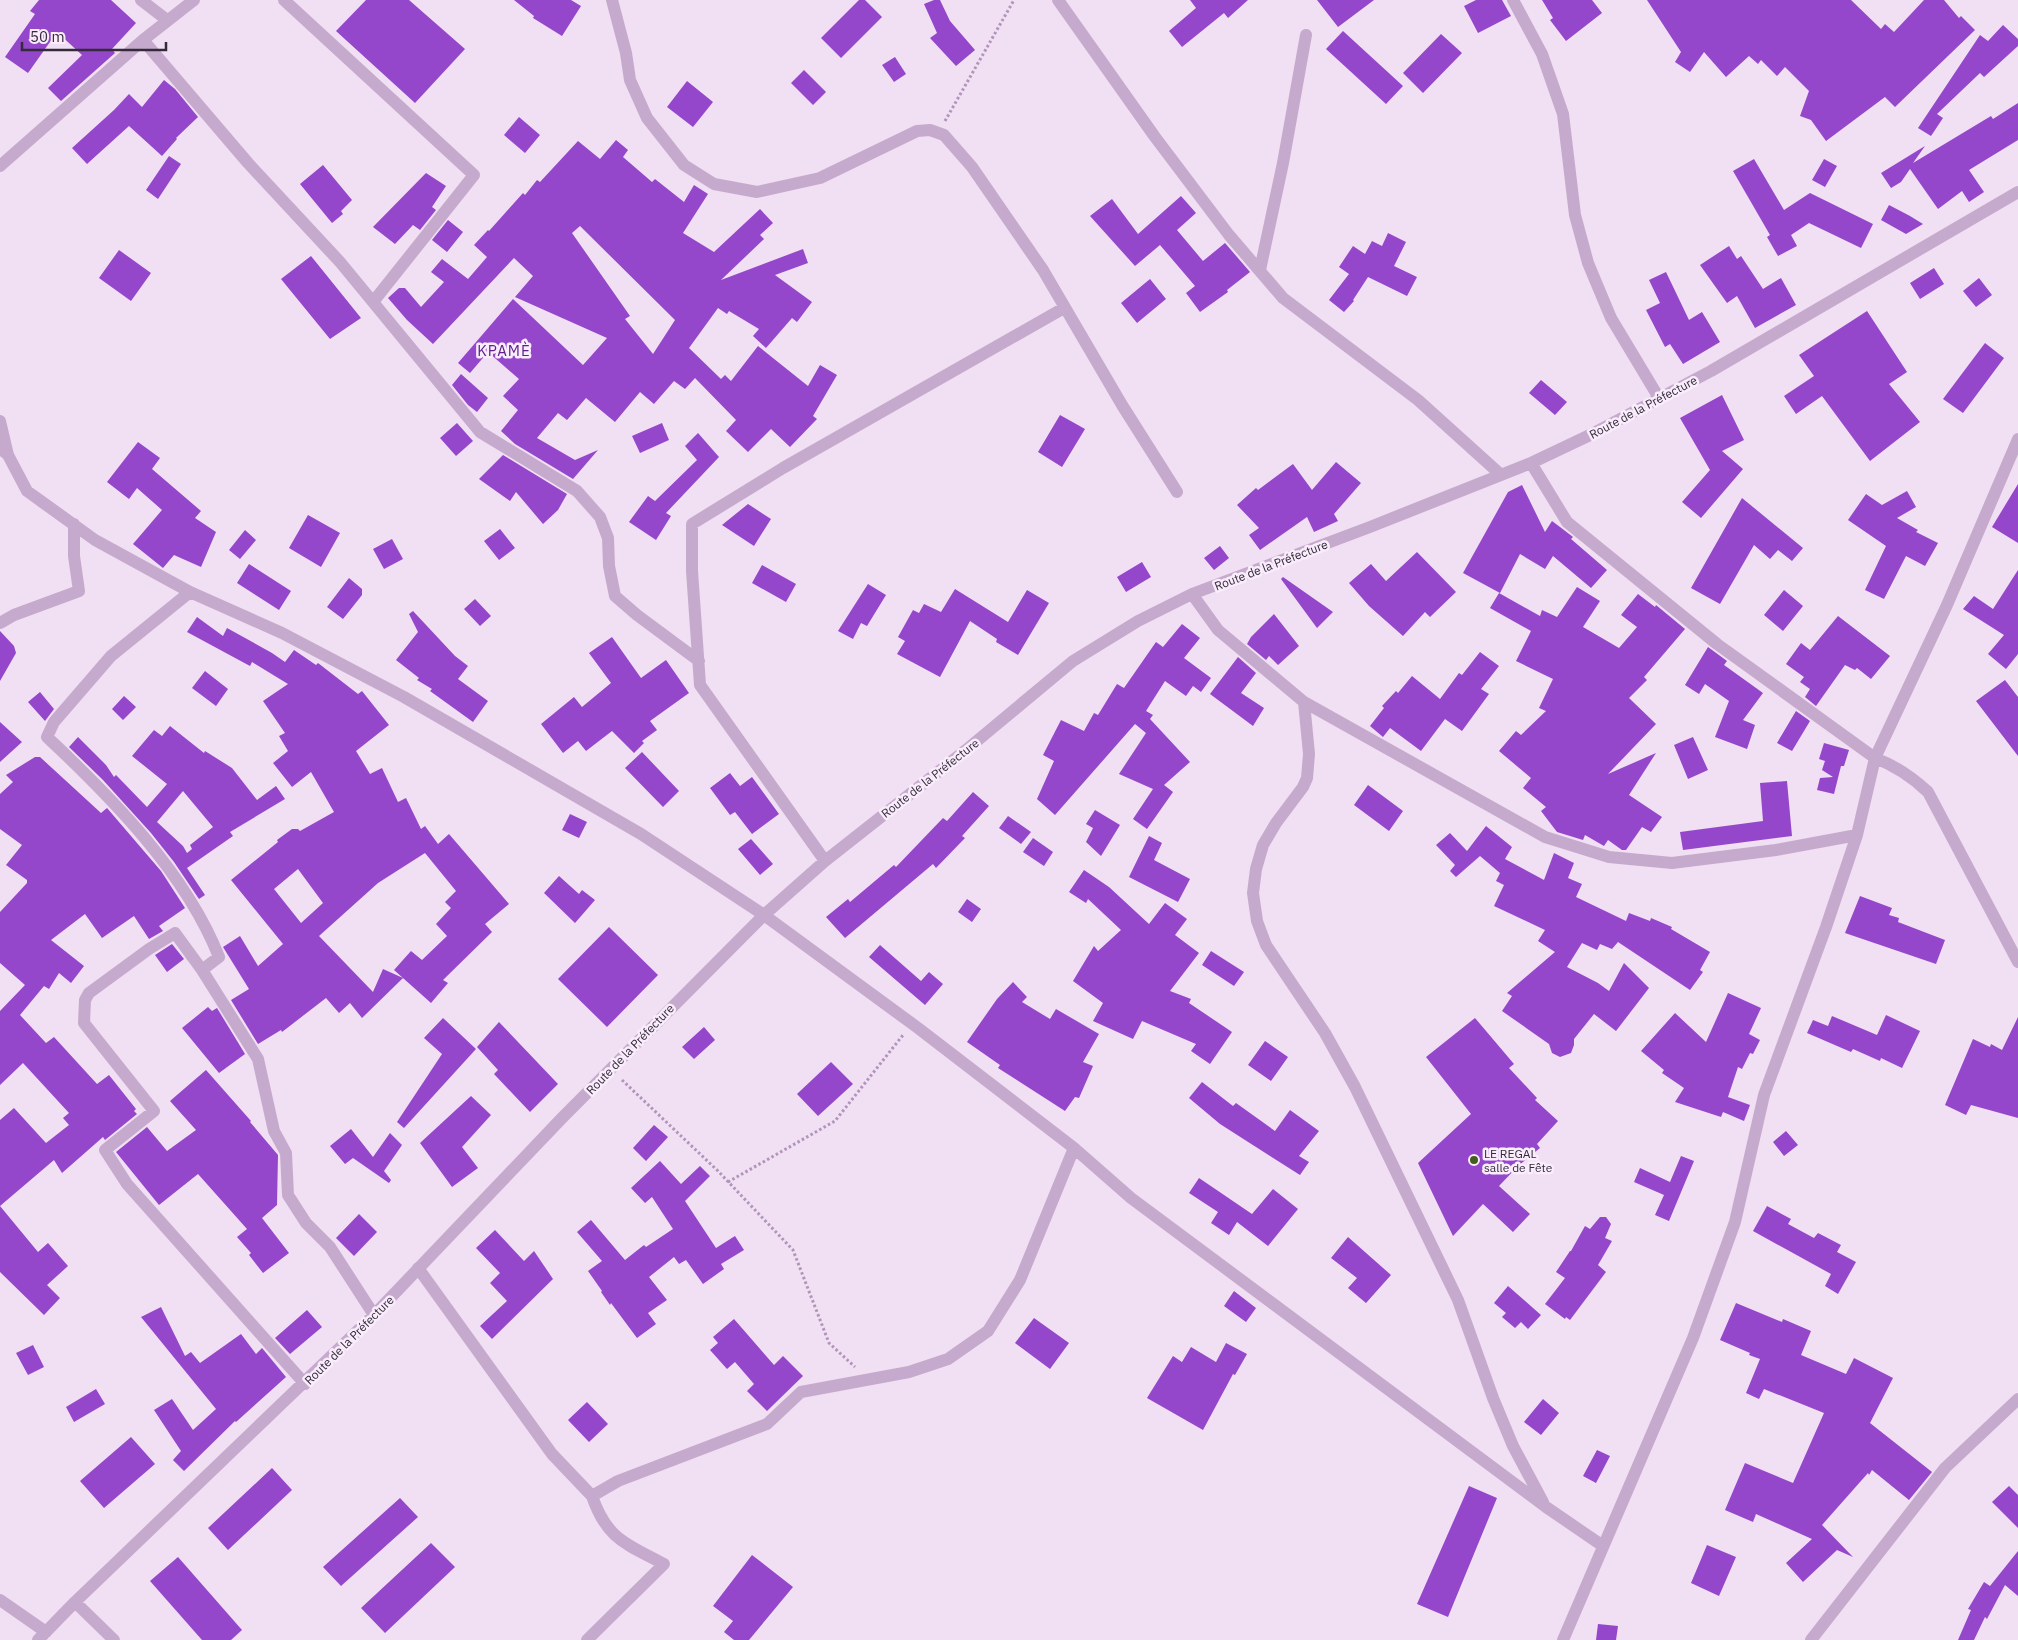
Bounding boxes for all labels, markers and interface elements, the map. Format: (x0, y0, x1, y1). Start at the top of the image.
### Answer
scale bar (22, 20, 166, 52)
text: 50 m (30, 27, 65, 46)
district label: KPAMÈ (477, 341, 531, 360)
street label: Route de la Préfecture (1586, 372, 1700, 442)
street label: Route de la Préfecture (1212, 536, 1330, 594)
street label: Route de la Préfecture (878, 735, 982, 821)
street label: Route de la Préfecture (583, 1000, 677, 1097)
place label: LE REGAL salle de Fête (1484, 1146, 1553, 1175)
marker: LE REGAL salle de Fête (1468, 1154, 1480, 1166)
street label: Route de la Préfecture (301, 1292, 397, 1388)

